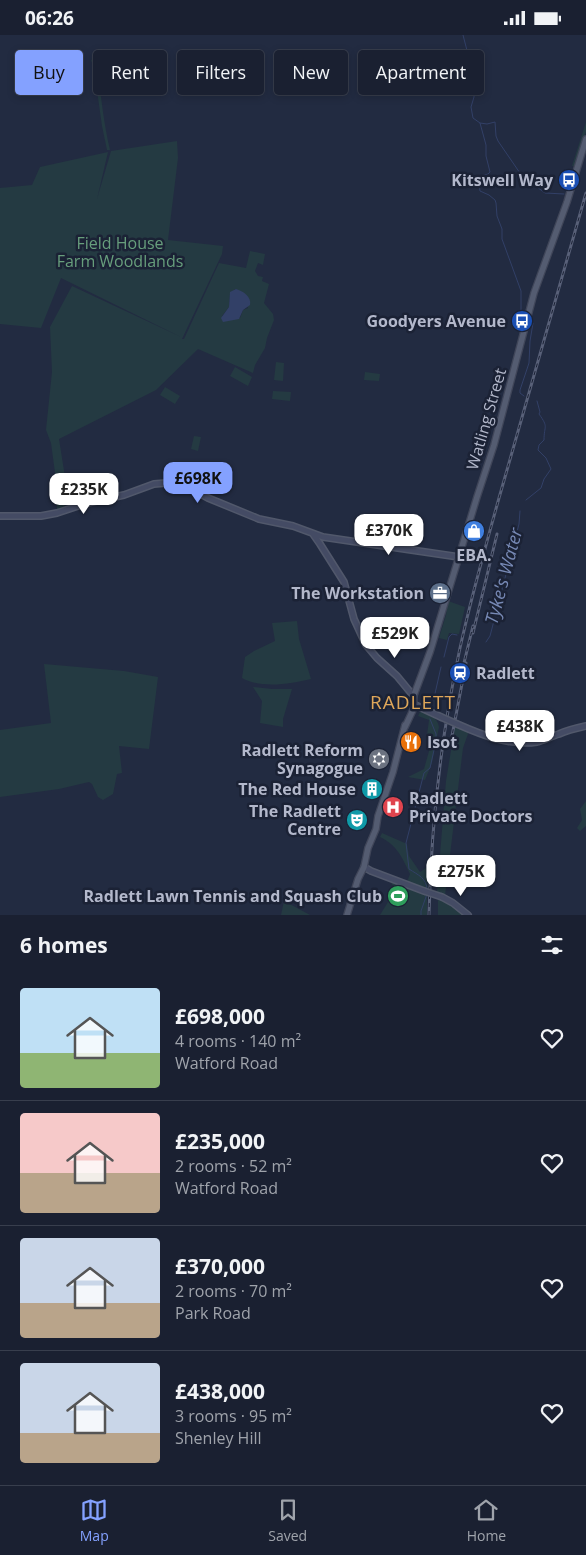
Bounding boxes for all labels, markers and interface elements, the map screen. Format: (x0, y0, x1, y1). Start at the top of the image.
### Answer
text: 06:26 (25, 5, 74, 31)
chip: Buy (15, 50, 83, 95)
chip: Rent (93, 50, 167, 95)
chip: Filters (177, 50, 264, 95)
chip: New (274, 50, 348, 95)
chip: Apartment (358, 50, 484, 95)
bus stop icon: Kitswell Way (557, 168, 581, 192)
place label: Kitswell Way (451, 169, 554, 191)
park label: Field House Farm Woodlands (57, 232, 183, 272)
bus stop icon: Goodyers Avenue (510, 309, 534, 333)
place label: Goodyers Avenue (366, 310, 506, 332)
street label: Watling Street (461, 365, 511, 472)
pin: £698K (163, 461, 233, 504)
text: £698K (174, 467, 222, 489)
pin: £235K (49, 473, 119, 515)
text: £235K (60, 478, 108, 500)
pin: £370K (354, 513, 424, 556)
text: £370K (365, 519, 413, 541)
shop icon: EBA. (462, 519, 486, 543)
water label: Tyke's Water (479, 524, 528, 627)
place label: EBA. (456, 544, 492, 566)
office icon: The Workstation (428, 581, 452, 605)
place label: The Workstation (291, 582, 424, 604)
pin: £529K (360, 617, 430, 659)
text: £529K (371, 622, 419, 644)
station icon: Radlett (448, 661, 472, 685)
place label: Radlett (476, 662, 535, 684)
district label: RADLETT (370, 689, 456, 715)
pin: £438K (485, 709, 555, 752)
text: £438K (496, 715, 544, 737)
restaurant icon: Isot (399, 730, 423, 754)
place label: Isot (427, 731, 457, 753)
place label: Radlett Reform Synagogue (241, 739, 363, 779)
synagogue icon: Radlett Reform Synagogue (367, 747, 391, 771)
building icon: The Red House (360, 777, 384, 801)
place label: The Red House (238, 778, 356, 800)
place label: Radlett Private Doctors (409, 787, 533, 827)
hospital icon: Radlett Private Doctors (381, 795, 405, 819)
place label: The Radlett Centre (249, 800, 341, 840)
theatre icon: The Radlett Centre (345, 808, 369, 832)
pin: £275K (426, 855, 496, 897)
text: £275K (437, 860, 485, 882)
sports icon: Radlett Lawn Tennis and Squash Club (386, 884, 410, 908)
place label: Radlett Lawn Tennis and Squash Club (84, 885, 382, 907)
text: 6 homes (20, 931, 108, 959)
icon: filters (538, 931, 566, 959)
text: £698,000 (175, 1002, 265, 1030)
icon: home (60, 1008, 120, 1068)
icon: heart (538, 1024, 566, 1052)
text: 4 rooms · 140 m² (175, 1030, 301, 1052)
text: Watford Road (175, 1052, 278, 1074)
text: £235,000 (175, 1127, 265, 1155)
icon: home (60, 1133, 120, 1193)
icon: heart (538, 1149, 566, 1177)
text: 2 rooms · 52 m² (175, 1155, 292, 1177)
text: Watford Road (175, 1177, 278, 1199)
text: £370,000 (175, 1252, 265, 1280)
icon: home (60, 1258, 120, 1318)
icon: heart (538, 1274, 566, 1302)
text: 2 rooms · 70 m² (175, 1280, 292, 1302)
text: Park Road (175, 1302, 251, 1324)
text: £438,000 (175, 1377, 265, 1405)
icon: home (60, 1383, 120, 1443)
icon: heart (538, 1399, 566, 1427)
text: 3 rooms · 95 m² (175, 1405, 292, 1427)
text: Shenley Hill (175, 1427, 262, 1449)
tab: Map (80, 1496, 109, 1545)
tab: Saved (268, 1496, 307, 1545)
tab: Home (467, 1496, 506, 1545)

